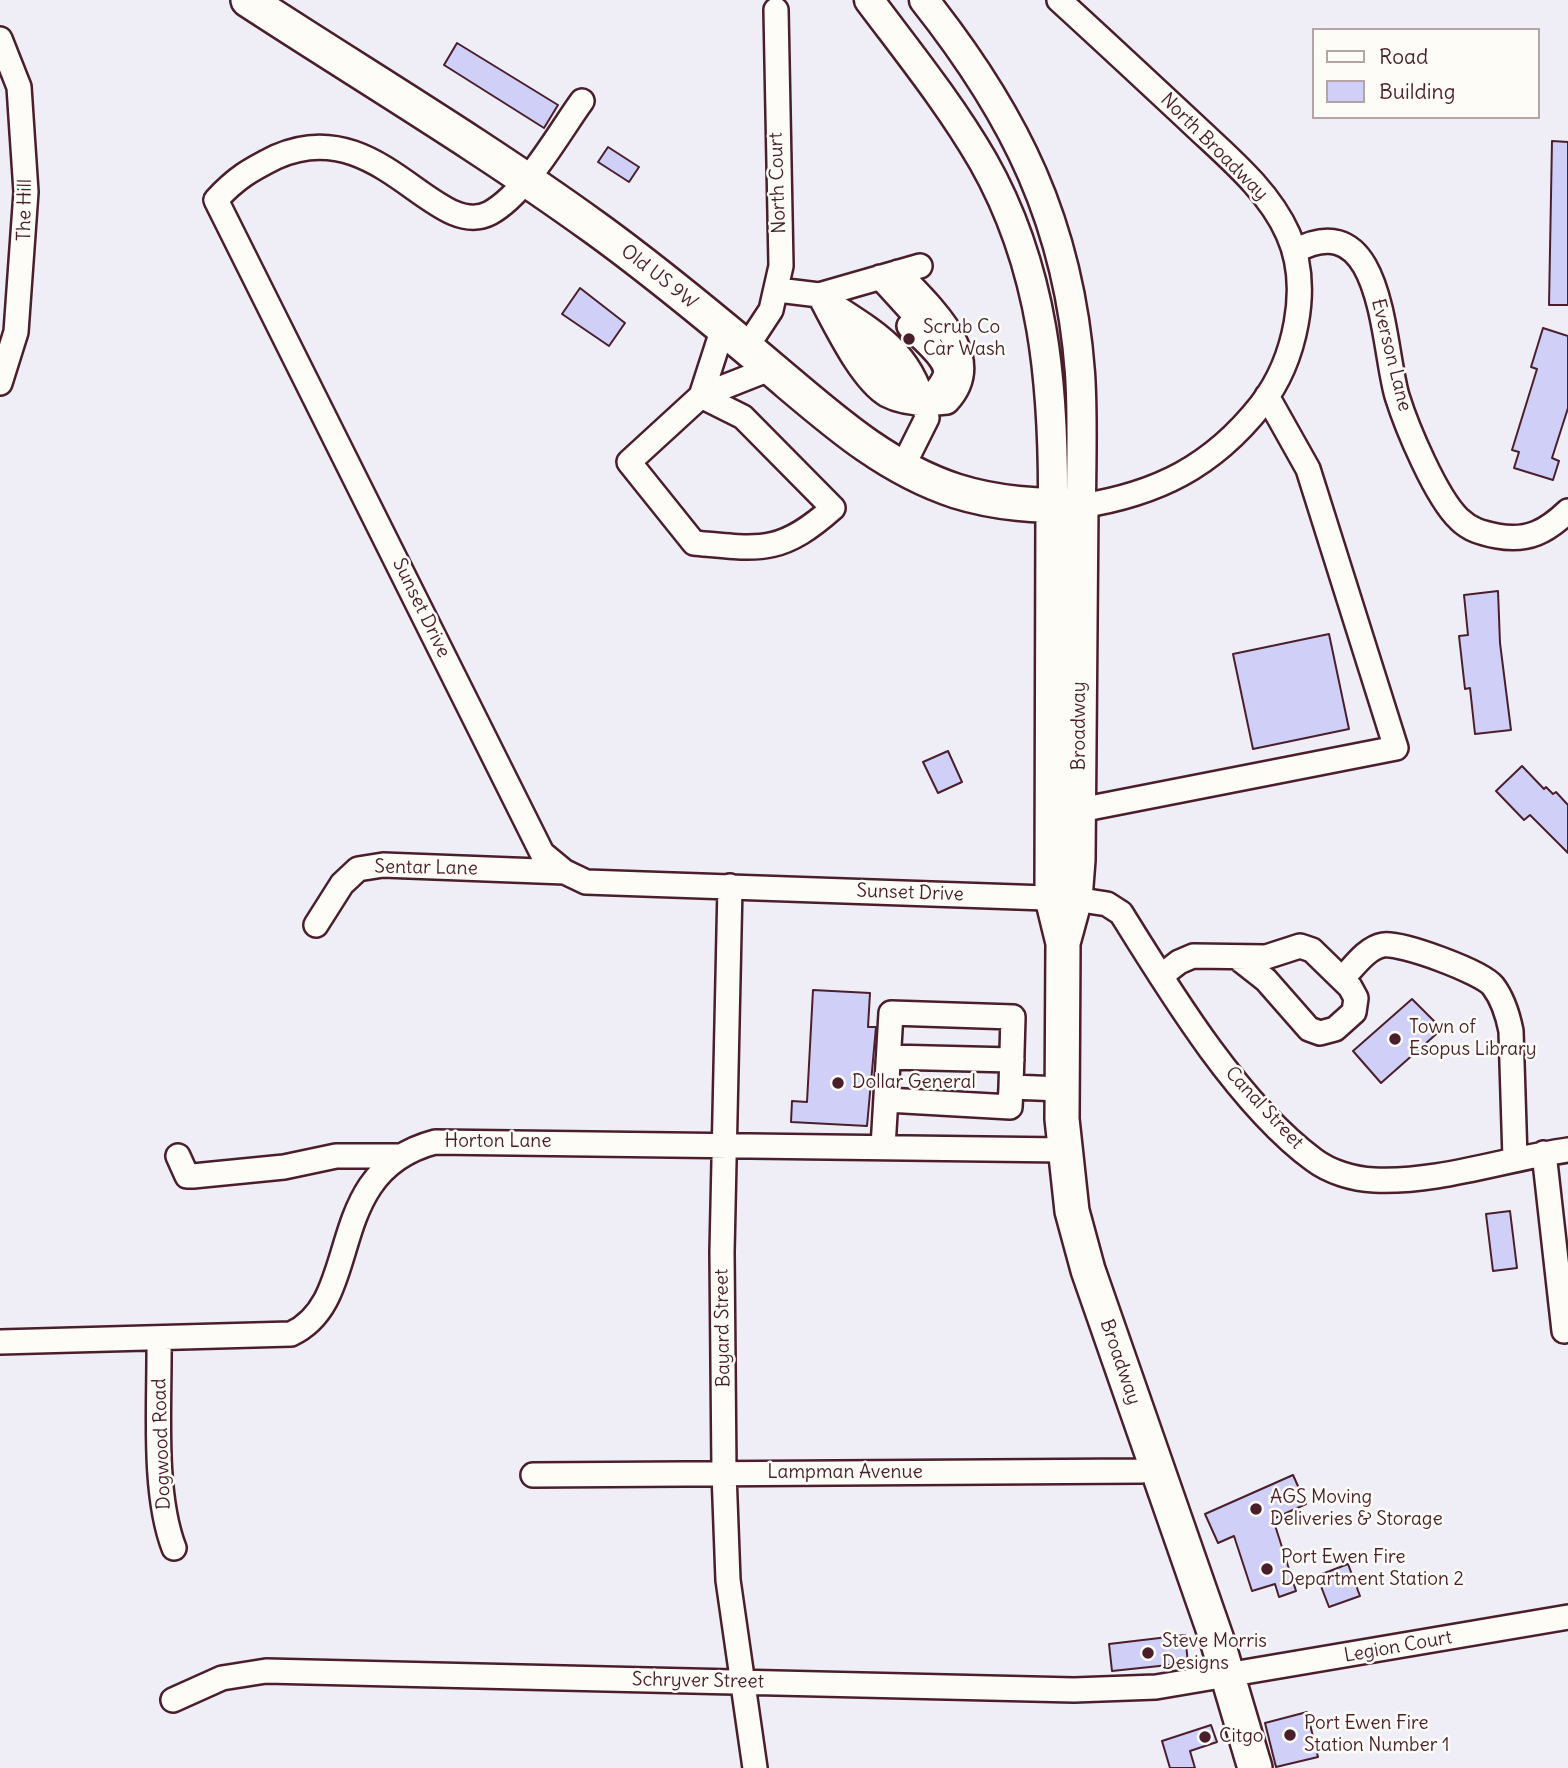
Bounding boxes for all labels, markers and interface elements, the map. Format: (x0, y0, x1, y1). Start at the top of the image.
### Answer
legend (1312, 28, 1540, 119)
text: Road (1379, 43, 1428, 70)
text: Building (1379, 78, 1455, 105)
street label: North Broadway (1156, 89, 1272, 205)
street label: North Court (765, 132, 791, 234)
street label: The Hill (13, 179, 37, 241)
street label: Old US 9W (616, 240, 702, 314)
street label: Everson Lane (1366, 296, 1416, 414)
place label: Scrub Co Car Wash (923, 317, 1006, 361)
marker: Scrub Co Car Wash (901, 331, 917, 347)
street label: Sunset Drive (387, 555, 455, 661)
street label: Broadway (1069, 681, 1091, 771)
street label: Sentar Lane (374, 856, 478, 880)
street label: Sunset Drive (856, 880, 964, 906)
place label: Town of Esopus Library (1409, 1017, 1537, 1061)
marker: Town of Esopus Library (1387, 1031, 1403, 1047)
street label: Canal Street (1220, 1062, 1308, 1154)
place label: Dollar General (852, 1072, 976, 1094)
marker: Dollar General (830, 1075, 846, 1091)
street label: Horton Lane (445, 1131, 551, 1153)
street label: Bayard Street (711, 1268, 735, 1388)
street label: Broadway (1095, 1316, 1145, 1408)
street label: Dogwood Road (148, 1378, 176, 1510)
street label: Lampman Avenue (767, 1462, 923, 1484)
place label: AGS Moving Deliveries & Storage (1270, 1487, 1443, 1531)
marker: AGS Moving Deliveries & Storage (1248, 1501, 1264, 1517)
place label: Port Ewen Fire Department Station 2 (1281, 1547, 1464, 1591)
marker: Port Ewen Fire Department Station 2 (1259, 1561, 1275, 1577)
street label: Legion Court (1342, 1626, 1454, 1668)
place label: Steve Morris Designs (1162, 1631, 1267, 1675)
marker: Steve Morris Designs (1140, 1645, 1156, 1661)
street label: Schryver Street (632, 1668, 764, 1694)
place label: Port Ewen Fire Station Number 1 (1304, 1713, 1450, 1757)
place label: Citgo (1219, 1726, 1263, 1748)
marker: Port Ewen Fire Station Number 1 (1282, 1727, 1298, 1743)
marker: Citgo (1197, 1729, 1213, 1745)

